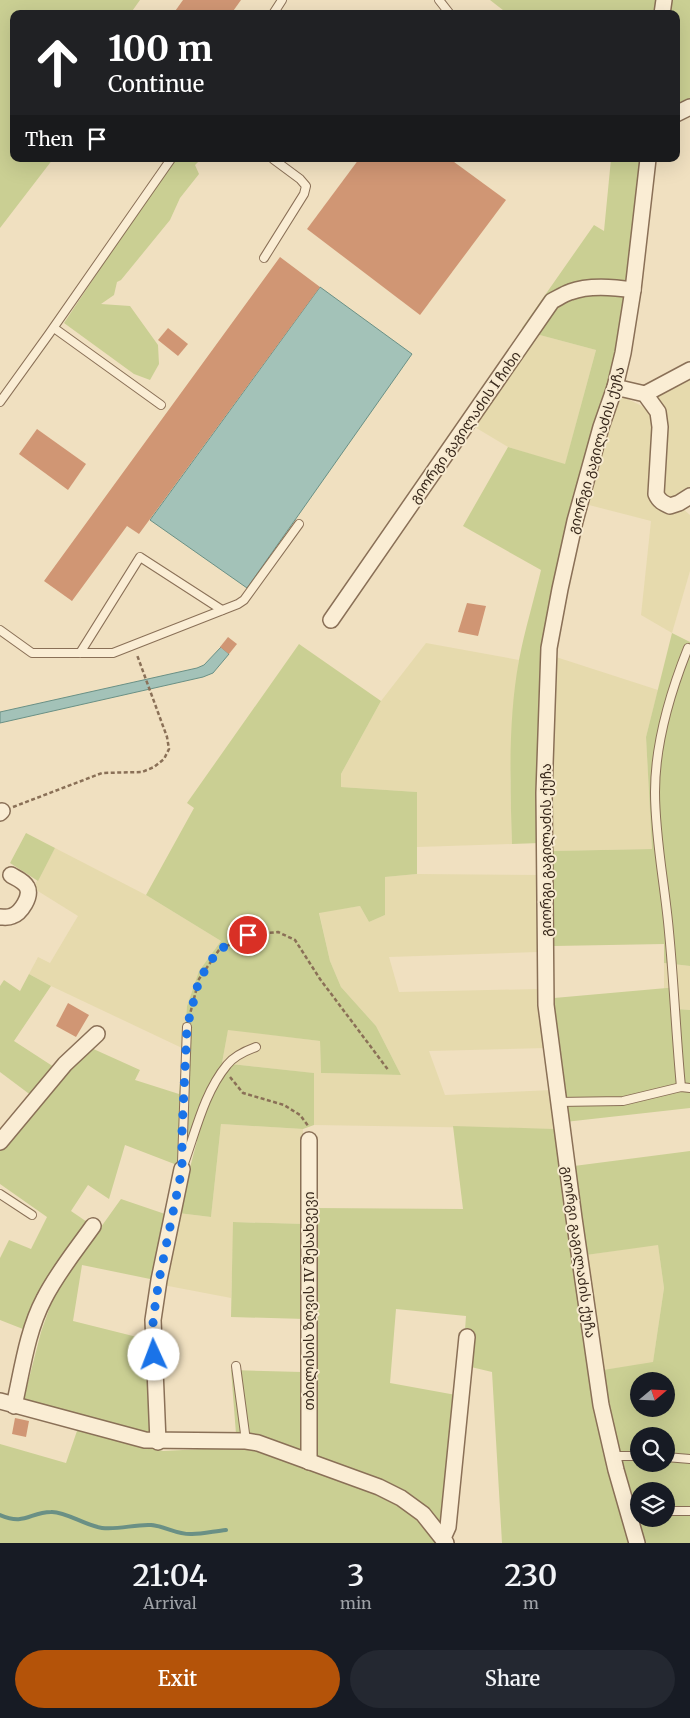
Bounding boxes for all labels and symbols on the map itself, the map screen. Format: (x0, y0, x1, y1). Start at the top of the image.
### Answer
street label: გიორგი გაგილაძის I ჩიხი (405, 347, 525, 507)
street label: გიორგი გაგილაძის ქუჩა (563, 364, 629, 536)
street label: გიორგი გაგილაძის ქუჩა (537, 763, 555, 937)
pin (227, 914, 269, 956)
street label: გიორგი გაგილაძის ქუჩა (558, 1165, 600, 1339)
street label: თბილისის ზღვის IV შესახვევი (300, 1191, 318, 1411)
position arrow (127, 1328, 179, 1380)
north arrow (630, 1372, 675, 1418)

